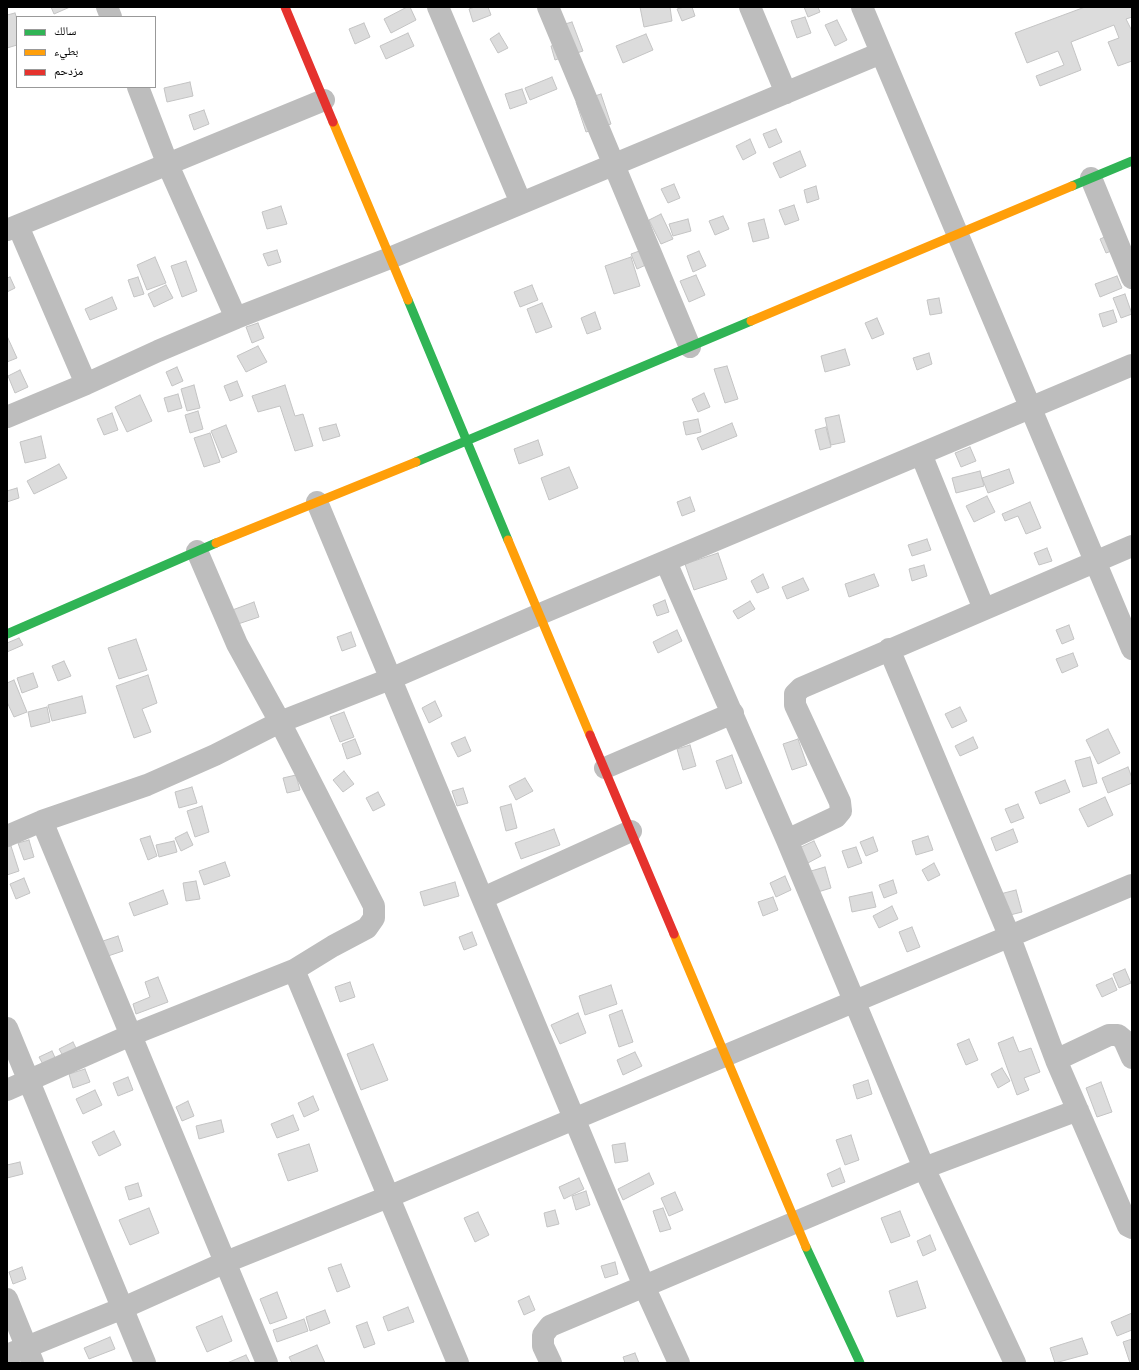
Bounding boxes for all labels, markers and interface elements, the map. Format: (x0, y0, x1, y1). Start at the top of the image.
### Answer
legend (16, 16, 156, 88)
text: سالك (54, 23, 76, 37)
text: بطيء (54, 43, 78, 57)
text: مزدحم (54, 63, 83, 77)

